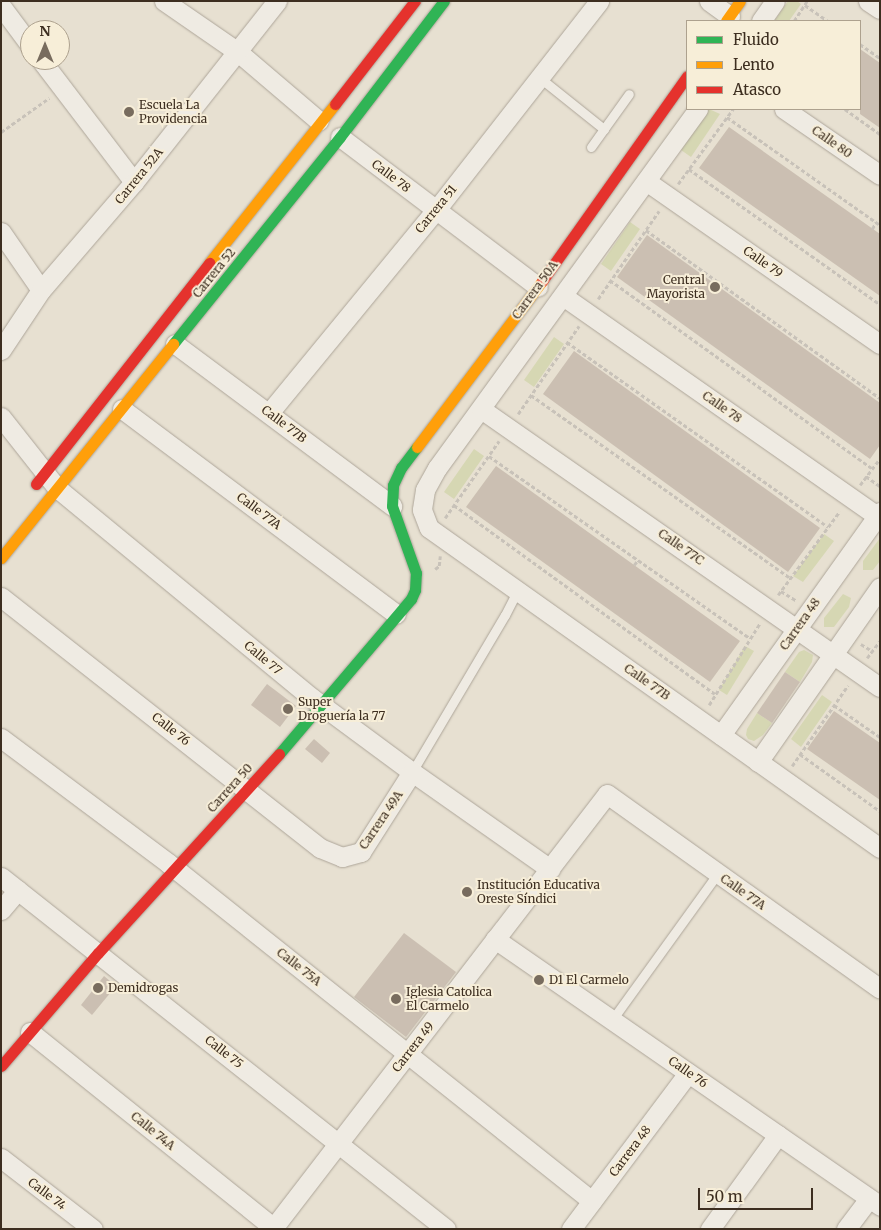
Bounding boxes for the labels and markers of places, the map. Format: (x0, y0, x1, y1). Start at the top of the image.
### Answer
place label: Escuela La Providencia (139, 98, 207, 126)
marker: Escuela La Providencia (123, 106, 135, 118)
place label: Central Mayorista (647, 273, 705, 301)
marker: Central Mayorista (709, 281, 721, 293)
place label: Super Droguería la 77 (298, 695, 385, 723)
marker: Super Droguería la 77 (282, 703, 294, 715)
place label: Institución Educativa Oreste Síndici (477, 878, 600, 906)
marker: Institución Educativa Oreste Síndici (461, 886, 473, 898)
place label: D1 El Carmelo (549, 973, 629, 987)
marker: D1 El Carmelo (533, 974, 545, 986)
place label: Demidrogas (108, 981, 178, 995)
marker: Demidrogas (92, 982, 104, 994)
place label: Iglesia Catolica El Carmelo (406, 985, 492, 1013)
marker: Iglesia Catolica El Carmelo (390, 993, 402, 1005)

